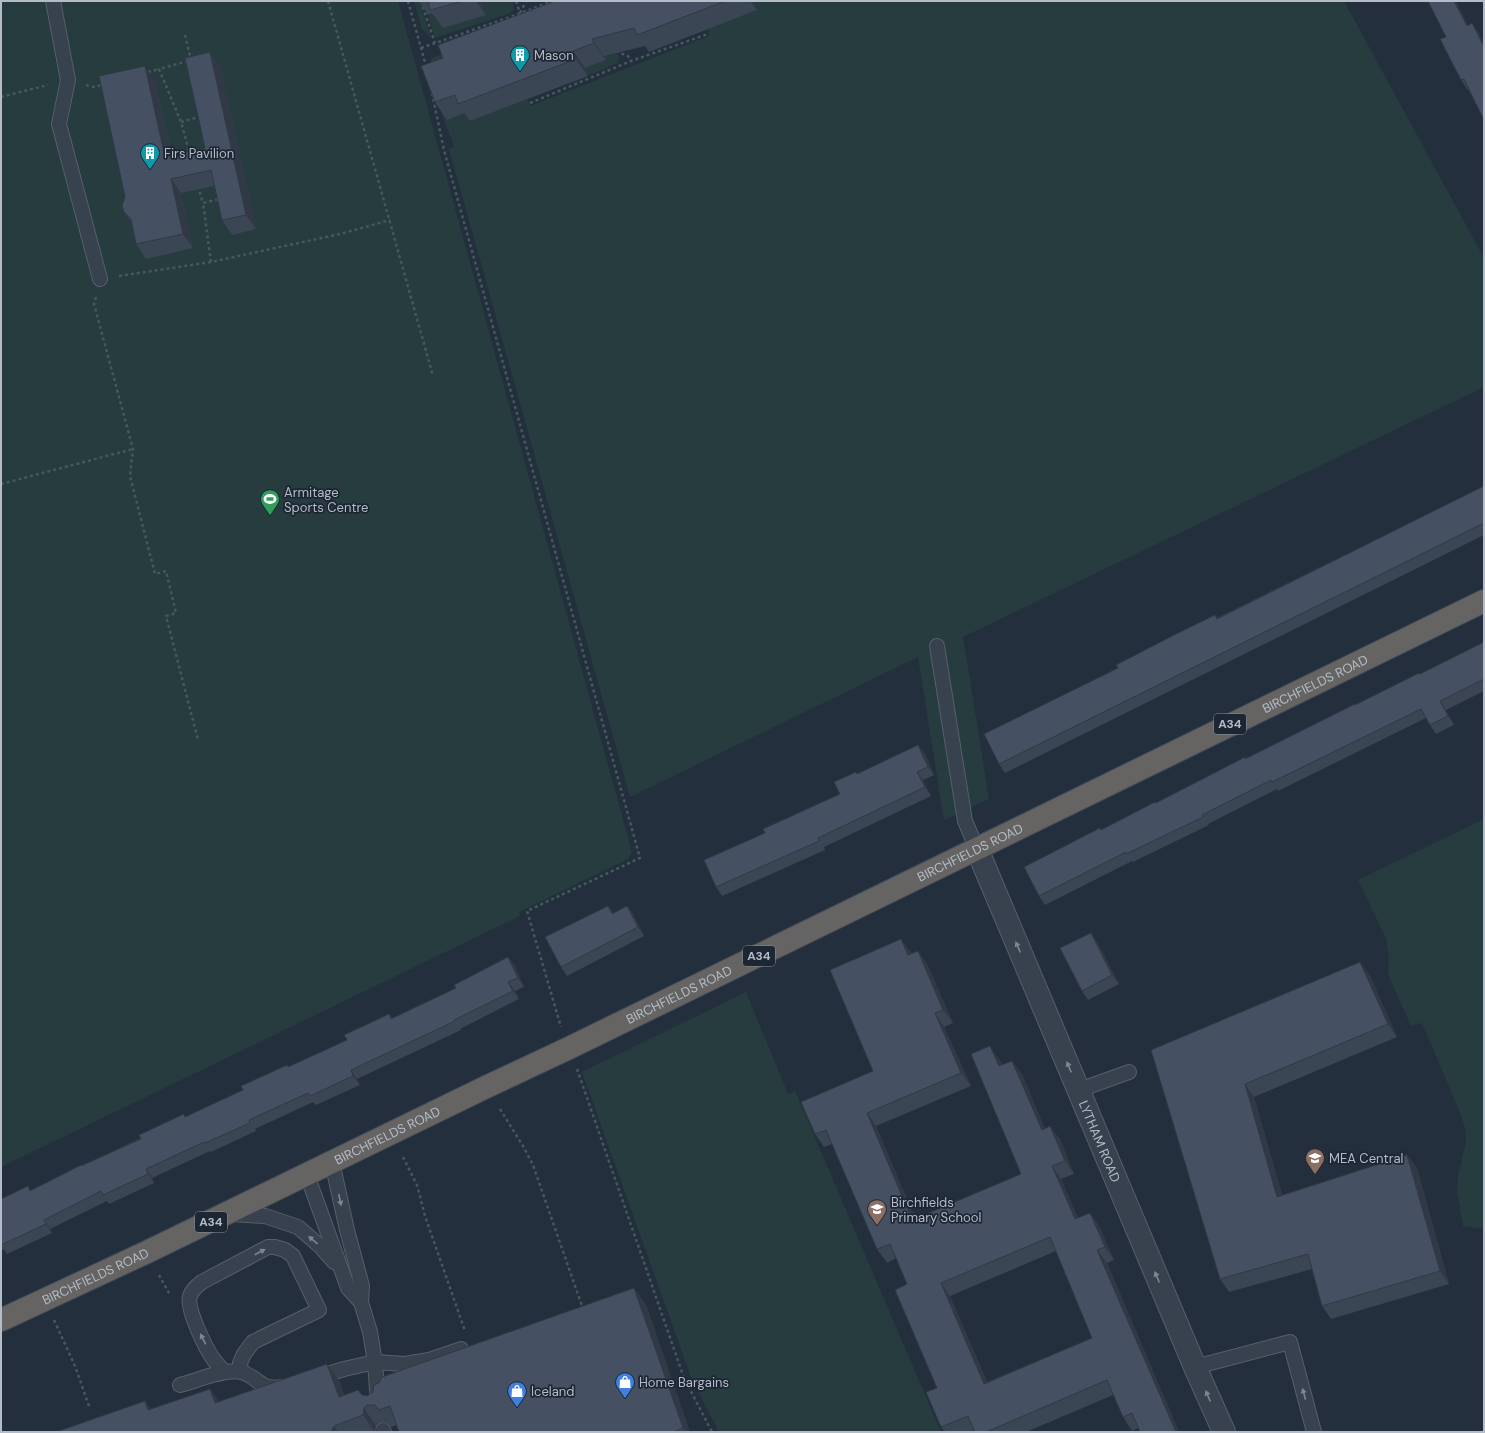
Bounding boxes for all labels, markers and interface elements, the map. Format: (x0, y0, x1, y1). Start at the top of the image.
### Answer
building icon: Mason (509, 44, 531, 72)
place label: Mason (534, 47, 574, 64)
building icon: Firs Pavilion (139, 142, 161, 170)
place label: Firs Pavilion (164, 145, 234, 162)
place label: Armitage Sports Centre (284, 484, 369, 516)
sports icon: Armitage Sports Centre (259, 488, 281, 516)
street label: BIRCHFIELDS ROAD (1259, 651, 1371, 717)
road number: A34 (1214, 714, 1246, 734)
street label: BIRCHFIELDS ROAD (914, 819, 1026, 885)
one-way arrow (1015, 940, 1021, 952)
road number: A34 (743, 946, 775, 966)
street label: BIRCHFIELDS ROAD (623, 961, 735, 1027)
one-way arrow (1065, 1060, 1071, 1072)
street label: LYTHAM ROAD (1075, 1098, 1125, 1185)
street label: BIRCHFIELDS ROAD (331, 1102, 443, 1168)
school or university icon: MEA Central (1304, 1147, 1326, 1175)
place label: MEA Central (1329, 1150, 1403, 1167)
one-way arrow (337, 1194, 343, 1207)
place label: Birchfields Primary School (891, 1194, 981, 1226)
school or university icon: Birchfields Primary School (866, 1198, 888, 1226)
road number: A34 (195, 1212, 227, 1232)
one-way arrow (308, 1235, 318, 1244)
street label: BIRCHFIELDS ROAD (39, 1244, 151, 1308)
one-way arrow (254, 1248, 266, 1255)
one-way arrow (1154, 1271, 1160, 1282)
one-way arrow (200, 1333, 206, 1345)
shop icon: Home Bargains (614, 1371, 636, 1399)
place label: Home Bargains (639, 1374, 729, 1391)
shop icon: Iceland (506, 1380, 528, 1408)
place label: Iceland (531, 1383, 574, 1400)
one-way arrow (1301, 1388, 1307, 1400)
one-way arrow (1205, 1391, 1211, 1402)

